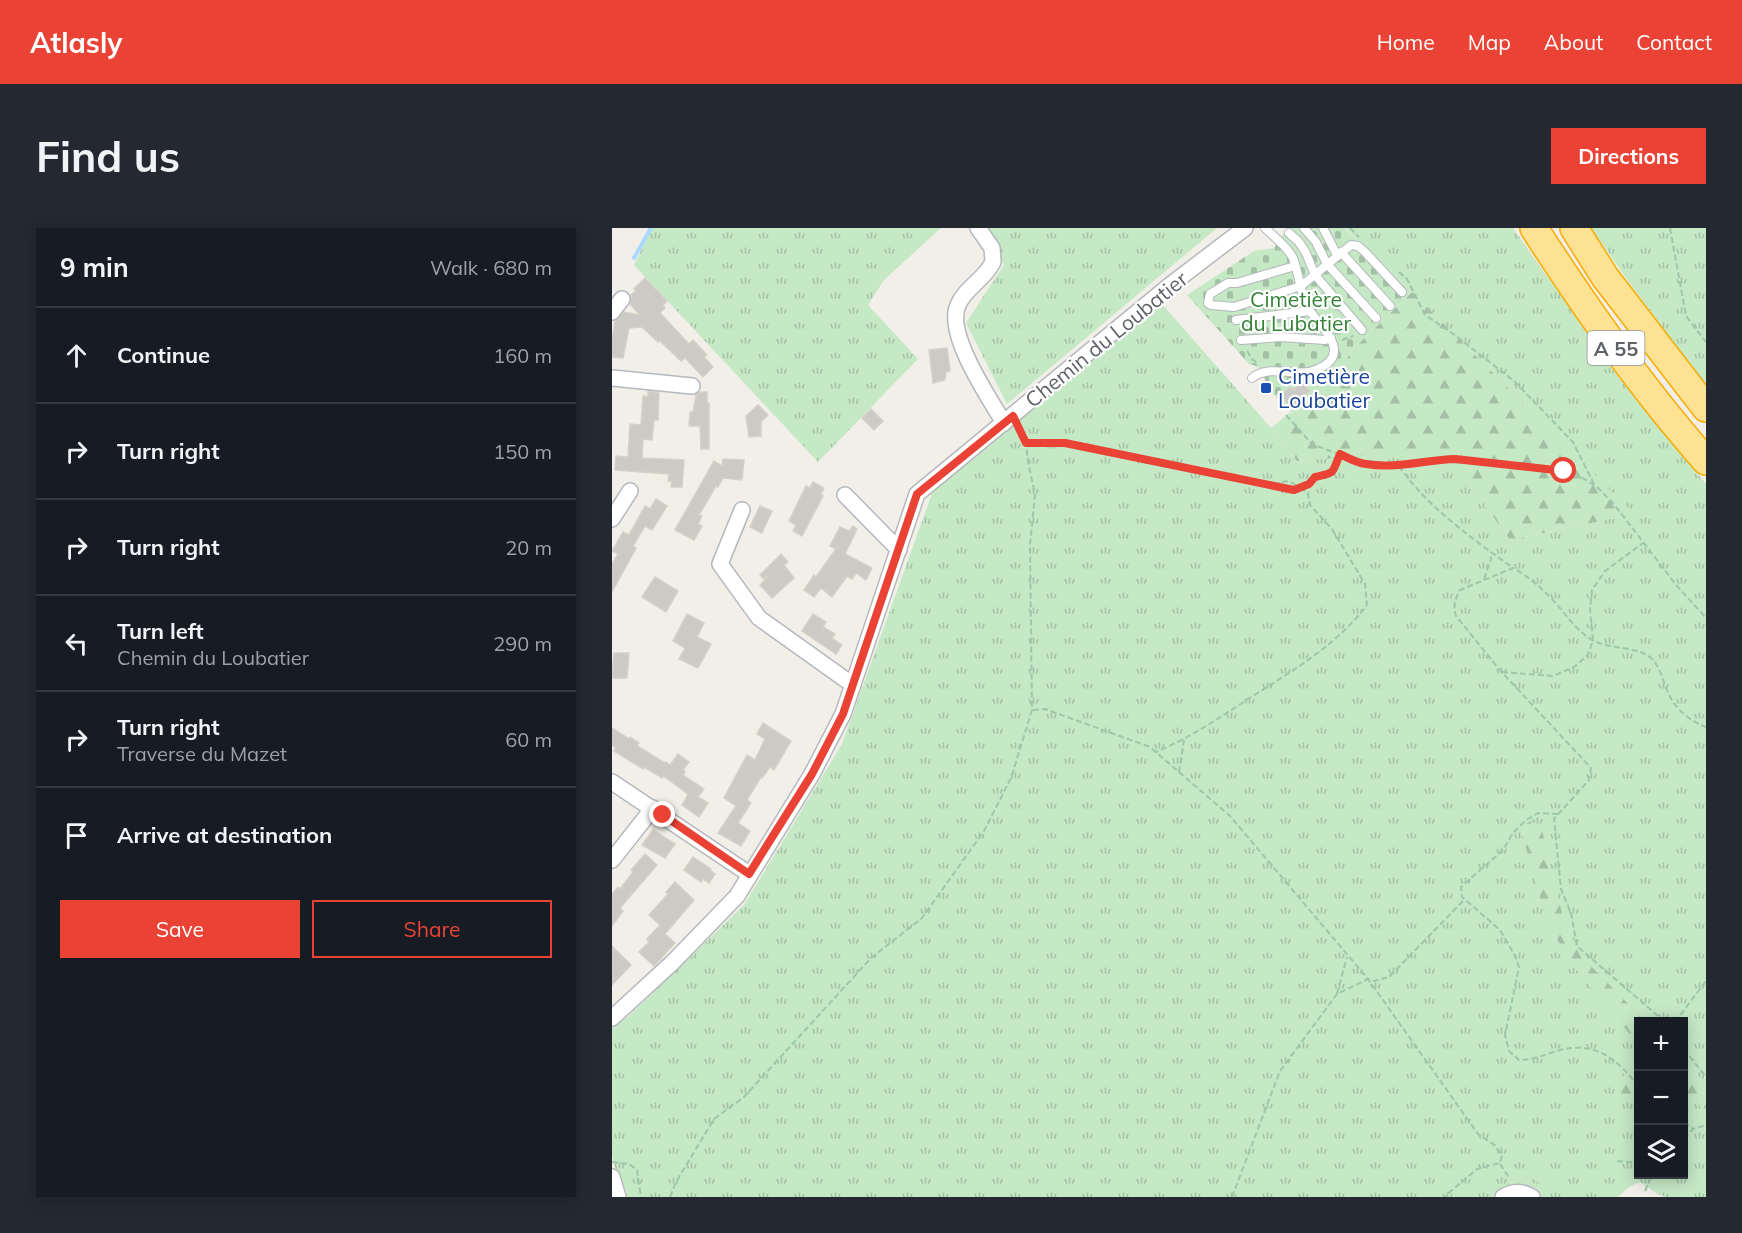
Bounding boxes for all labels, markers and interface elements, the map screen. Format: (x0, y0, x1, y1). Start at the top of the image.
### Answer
text: Atlasly (30, 25, 122, 60)
text: Home (1377, 29, 1435, 55)
text: Map (1468, 29, 1511, 55)
text: About (1544, 29, 1603, 55)
text: Contact (1636, 29, 1712, 55)
button: Directions (1551, 128, 1706, 184)
text: Find us (36, 130, 180, 183)
text: 9 min (60, 251, 129, 284)
text: Walk · 680 m (430, 255, 552, 280)
street label: Chemin du Loubatier (1019, 265, 1193, 413)
park label: Cimetière du Lubatier (1241, 286, 1351, 336)
road number: A 55 (1588, 331, 1644, 365)
icon: ahead (60, 339, 93, 372)
text: Continue (117, 341, 210, 369)
text: 160 m (493, 343, 552, 368)
place label: Cimetière Loubatier (1278, 363, 1370, 413)
marker: Cimetière Loubatier (1259, 381, 1273, 395)
icon: right (60, 435, 93, 468)
text: Turn right (117, 437, 220, 465)
text: 150 m (493, 439, 552, 464)
route start (1550, 457, 1576, 483)
icon: right (60, 531, 93, 564)
text: Turn right (117, 533, 220, 561)
text: 20 m (505, 535, 552, 560)
text: Turn left (117, 617, 204, 645)
icon: left (60, 627, 93, 660)
text: 290 m (493, 631, 552, 656)
text: Chemin du Loubatier (117, 645, 309, 670)
text: Turn right (117, 713, 220, 741)
icon: right (60, 723, 93, 756)
text: 60 m (505, 727, 552, 752)
text: Traverse du Mazet (117, 741, 287, 766)
route end (649, 801, 675, 827)
icon: arrive (60, 819, 93, 852)
text: Arrive at destination (117, 821, 332, 849)
button: Save (60, 900, 300, 958)
button: Share (312, 900, 552, 958)
map controls (1634, 1017, 1688, 1179)
button: + (1634, 1017, 1688, 1071)
button: − (1634, 1071, 1688, 1125)
button: layers (1634, 1125, 1688, 1179)

